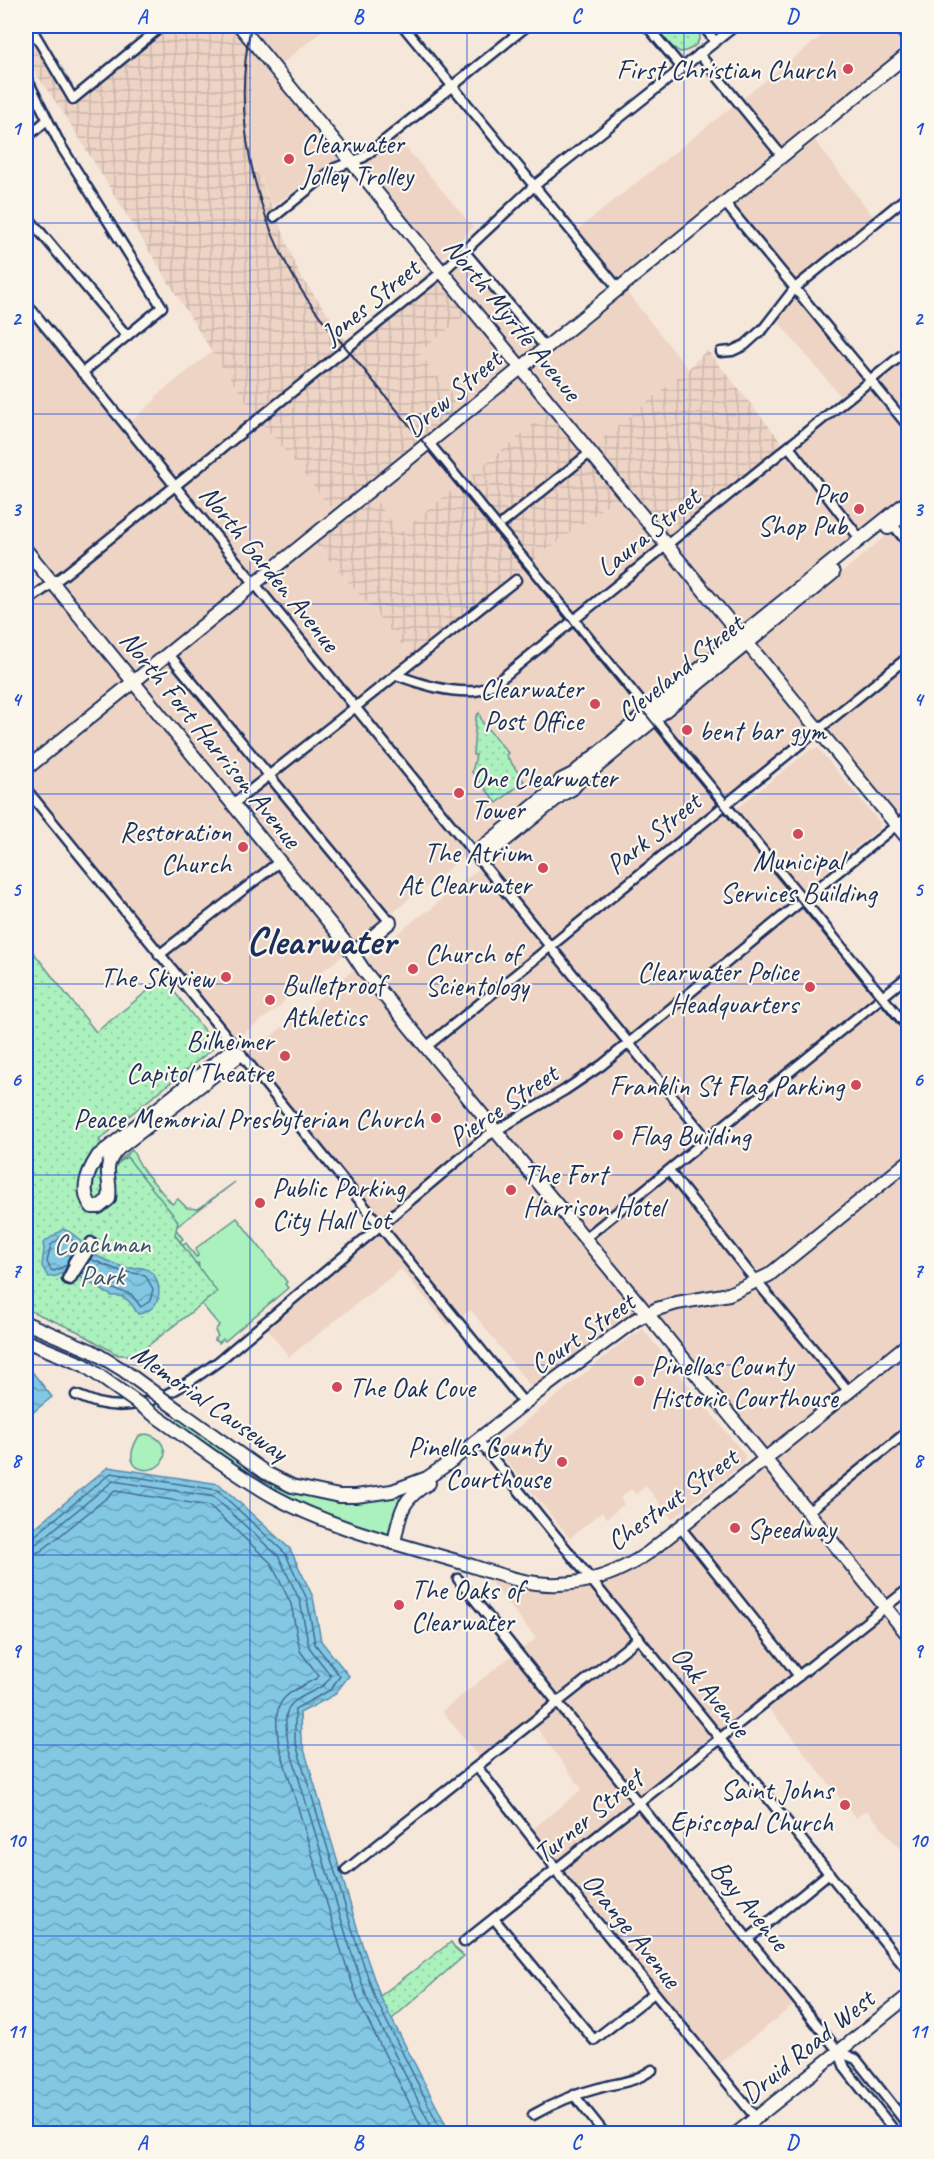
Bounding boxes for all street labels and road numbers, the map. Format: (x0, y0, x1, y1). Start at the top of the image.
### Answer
street label: North Myrtle Avenue (437, 230, 591, 409)
street label: Jones Street (312, 249, 428, 353)
street label: Drew Street (396, 340, 510, 444)
street label: North Garden Avenue (192, 477, 349, 660)
street label: Laura Street (589, 478, 709, 584)
street label: Cleveland Street (610, 605, 752, 730)
street label: North Fort Harrison Avenue (112, 623, 311, 856)
street label: Park Street (599, 783, 710, 882)
street label: Pierce Street (442, 1054, 566, 1154)
street label: Court Street (523, 1283, 643, 1382)
street label: Memorial Causeway (125, 1335, 297, 1470)
street label: Chestnut Street (600, 1438, 747, 1558)
street label: Oak Avenue (664, 1638, 760, 1745)
street label: Turner Street (526, 1759, 653, 1871)
street label: Bay Avenue (703, 1852, 798, 1959)
street label: Orange Avenue (575, 1865, 690, 1996)
street label: Druid Road West (733, 1980, 883, 2111)

